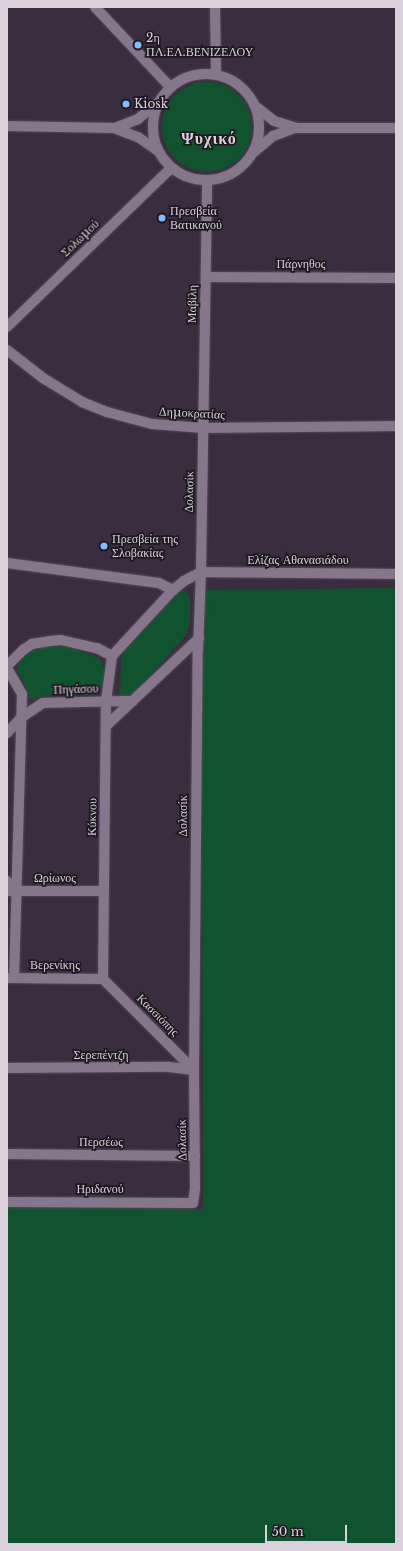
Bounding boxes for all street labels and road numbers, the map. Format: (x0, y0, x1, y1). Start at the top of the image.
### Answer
street label: Σολωμού (58, 216, 102, 260)
street label: Πάρνηθος (276, 257, 326, 271)
street label: Μαβίλη (184, 285, 200, 323)
street label: Δημοκρατίας (159, 404, 225, 422)
street label: Δολασίκ (181, 471, 197, 513)
street label: Ελίζας Αθανασιάδου (247, 553, 349, 567)
street label: Πηγάσου (53, 681, 99, 697)
street label: Δολασίκ (176, 795, 190, 837)
street label: Κύκνου (84, 798, 100, 836)
street label: Ωρίωνος (34, 871, 76, 885)
street label: Βερενίκης (30, 958, 80, 972)
street label: Κασσιόπης (134, 991, 182, 1039)
street label: Σερεπέντζη (73, 1048, 129, 1062)
street label: Δολασίκ (174, 1119, 190, 1161)
street label: Περσέως (79, 1135, 123, 1149)
street label: Ηριδανού (76, 1182, 124, 1196)

